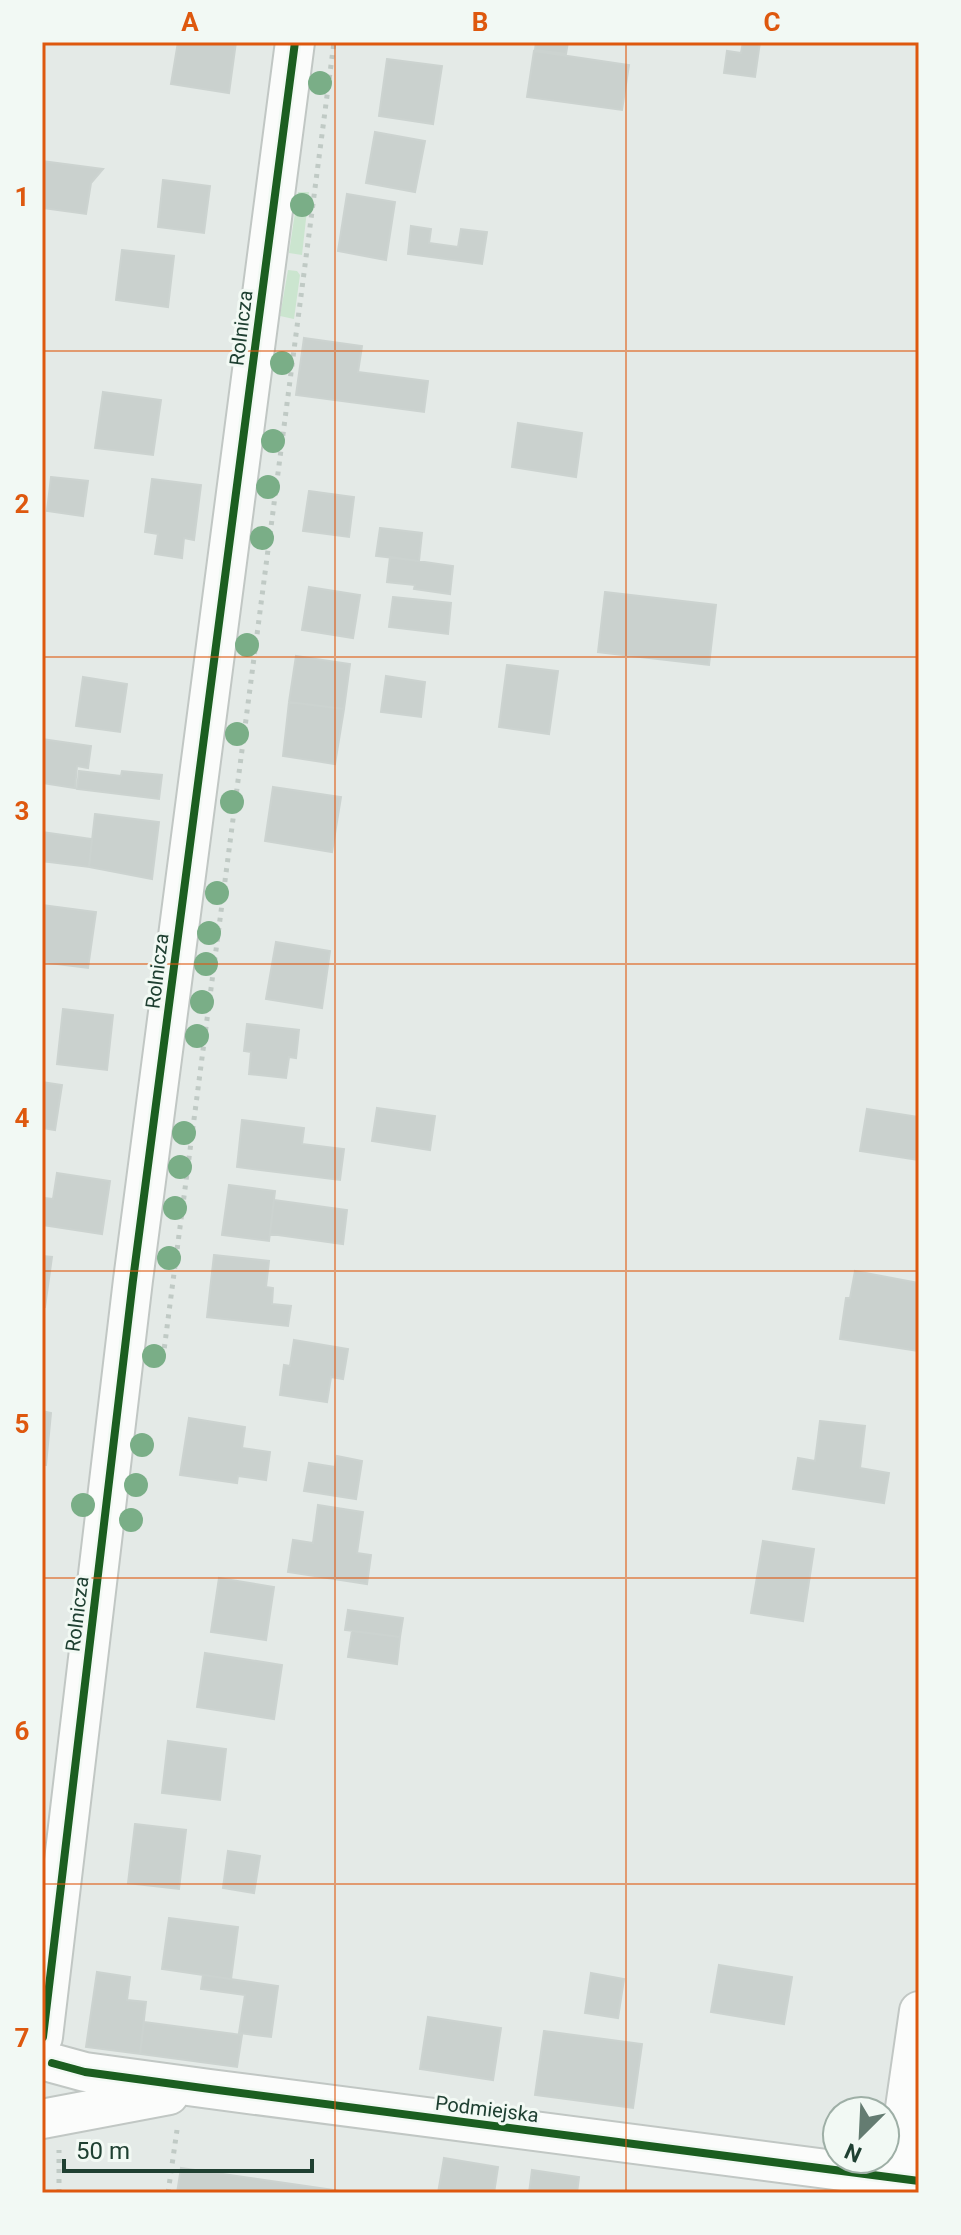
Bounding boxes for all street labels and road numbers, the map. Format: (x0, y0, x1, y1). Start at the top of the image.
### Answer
street label: Rolnicza (224, 289, 258, 367)
street label: Rolnicza (140, 932, 174, 1010)
street label: Rolnicza (60, 1575, 94, 1653)
street label: Podmiejska (434, 2091, 540, 2127)

